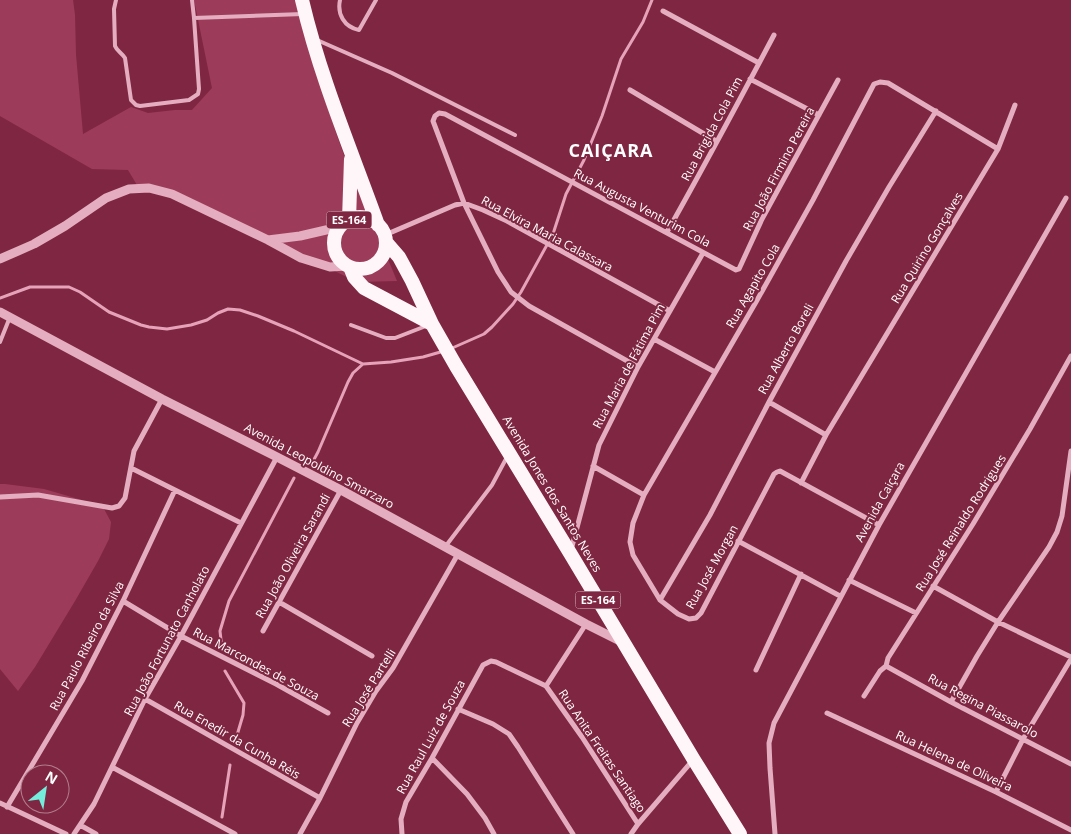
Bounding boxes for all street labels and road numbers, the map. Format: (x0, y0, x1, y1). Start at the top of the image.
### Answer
street label: Rua Brigida Cola Pim (677, 74, 746, 184)
street label: Rua João Firmino Pereira (739, 104, 818, 234)
street label: Rua Augusta Venturim Cola (571, 164, 714, 251)
street label: Rua Quirino Gonçalves (887, 189, 967, 307)
street label: Rua Elvira Maria Calassara (478, 192, 616, 276)
road number: ES-164 (326, 212, 372, 228)
street label: Rua Agapito Cola (722, 240, 784, 331)
street label: Rua Maria de Fátima Pim (588, 300, 669, 431)
street label: Rua Alberto Boreli (754, 300, 818, 397)
street label: Avenida Jones dos Santos Neves (499, 412, 606, 575)
street label: Avenida Leopoldino Smarzaro (241, 419, 397, 512)
street label: Rua José Reinaldo Rodrigues (911, 451, 1010, 595)
street label: Avenida Caiçara (851, 459, 909, 545)
street label: Rua João Oliveira Sarandi (251, 490, 334, 621)
street label: Rua José Morgan (681, 522, 742, 612)
street label: Rua João Fortunato Canholato (120, 563, 213, 719)
street label: Rua Paulo Ribeiro da Silva (45, 578, 128, 713)
road number: ES-164 (576, 592, 620, 608)
street label: Rua Marcondes de Souza (190, 623, 322, 704)
street label: Rua José Partelli (338, 645, 399, 730)
street label: Rua Regina Piassarolo (925, 669, 1041, 742)
street label: Rua Raul Luiz de Souza (392, 677, 469, 797)
street label: Rua Anita Freitas Santiago (555, 686, 650, 816)
street label: Rua Enedir da Cunha Réis (171, 696, 304, 783)
street label: Rua Helena de Oliveira (893, 726, 1015, 795)

